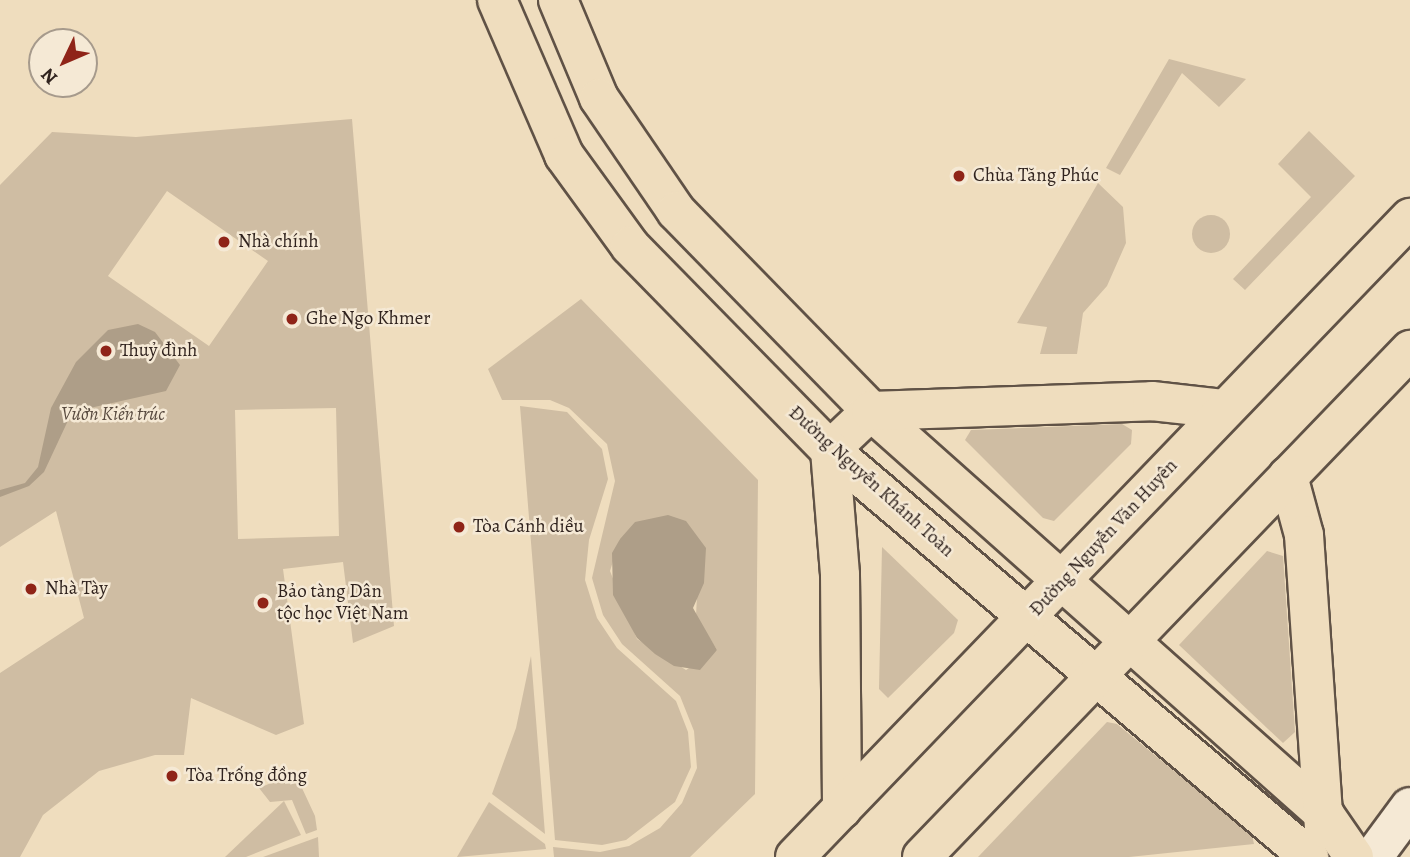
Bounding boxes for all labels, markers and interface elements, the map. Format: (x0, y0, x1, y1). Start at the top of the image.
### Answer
north arrow (28, 28, 98, 98)
text: N (35, 62, 63, 90)
place label: Chùa Tăng Phúc (973, 165, 1099, 187)
marker: Chùa Tăng Phúc (951, 168, 967, 184)
place label: Nhà chính (238, 231, 319, 253)
marker: Nhà chính (216, 234, 232, 250)
place label: Ghe Ngo Khmer (306, 308, 431, 330)
marker: Ghe Ngo Khmer (284, 311, 300, 327)
place label: Thuỷ đình (120, 340, 197, 362)
marker: Thuỷ đình (98, 343, 114, 359)
street label: Đường Nguyễn Khánh Toàn (784, 402, 958, 562)
park label: Vườn Kiến trúc (61, 404, 165, 426)
street label: Đường Nguyễn Văn Huyên (1025, 455, 1183, 621)
place label: Tòa Cánh diều (473, 516, 584, 538)
marker: Tòa Cánh diều (451, 519, 467, 535)
place label: Nhà Tày (45, 578, 108, 600)
marker: Nhà Tày (23, 581, 39, 597)
place label: Bảo tàng Dân tộc học Việt Nam (277, 581, 409, 625)
marker: Bảo tàng Dân tộc học Việt Nam (255, 595, 271, 611)
place label: Tòa Trống đồng (186, 765, 307, 787)
marker: Tòa Trống đồng (164, 768, 180, 784)

